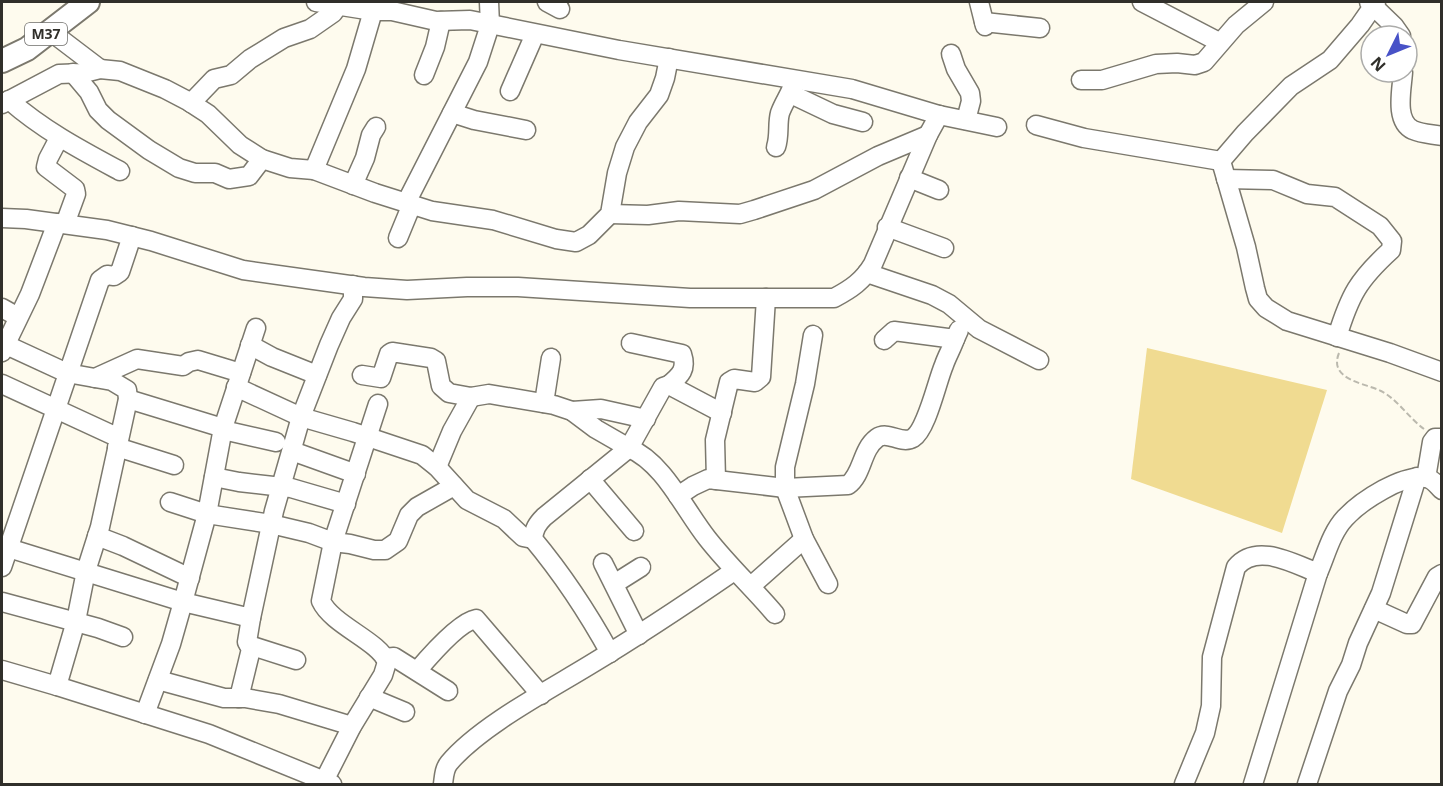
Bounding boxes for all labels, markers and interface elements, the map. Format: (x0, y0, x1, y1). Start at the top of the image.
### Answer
road number: M37 (25, 23, 67, 45)
north arrow (1359, 24, 1419, 84)
text: N (1366, 52, 1391, 76)

